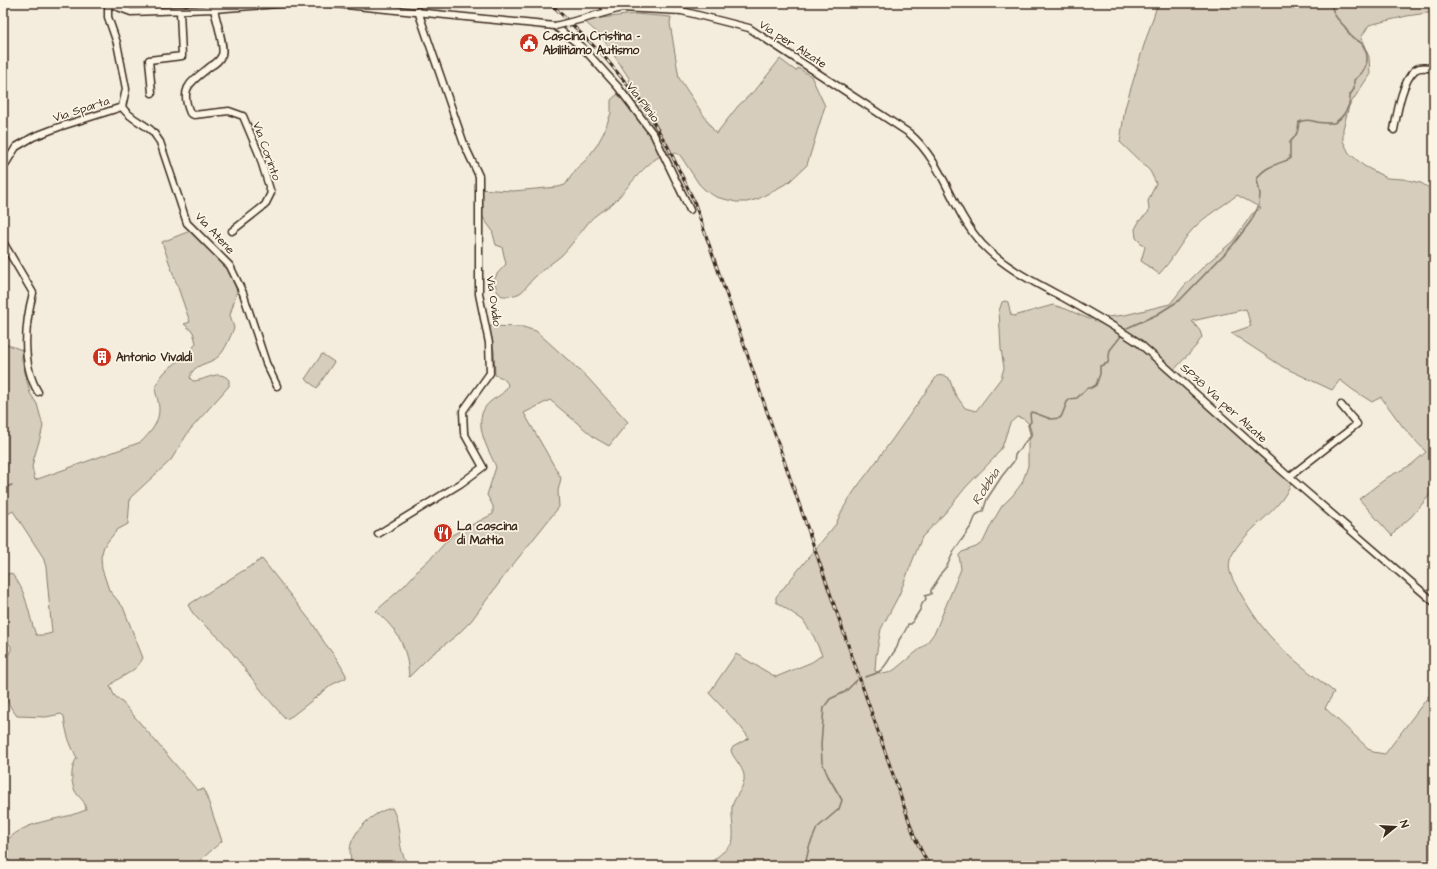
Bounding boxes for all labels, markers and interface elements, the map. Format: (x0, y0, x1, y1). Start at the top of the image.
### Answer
street label: Via per Alzate (755, 16, 830, 73)
place label: Cascina Cristina - Abilítiamo Autismo (543, 28, 640, 59)
public building icon: Cascina Cristina - Abilítiamo Autismo (518, 32, 540, 54)
street label: Via Plinio (622, 79, 663, 126)
street label: Via Sparta (51, 92, 112, 127)
street label: Via Corinto (248, 119, 285, 183)
street label: Via Atene (191, 209, 239, 258)
street label: Via Ovidio (482, 275, 506, 328)
building icon: Antonio Vivaldi (91, 346, 113, 368)
place label: Antonio Vivaldi (116, 349, 192, 366)
street label: SP38 Via per Alzate (1176, 360, 1271, 447)
water label: Robbia (967, 464, 1005, 508)
place label: La cascina di Mattia (456, 518, 518, 549)
restaurant icon: La cascina di Mattia (432, 522, 454, 544)
north arrow (1375, 807, 1415, 847)
text: N (1396, 818, 1412, 830)

